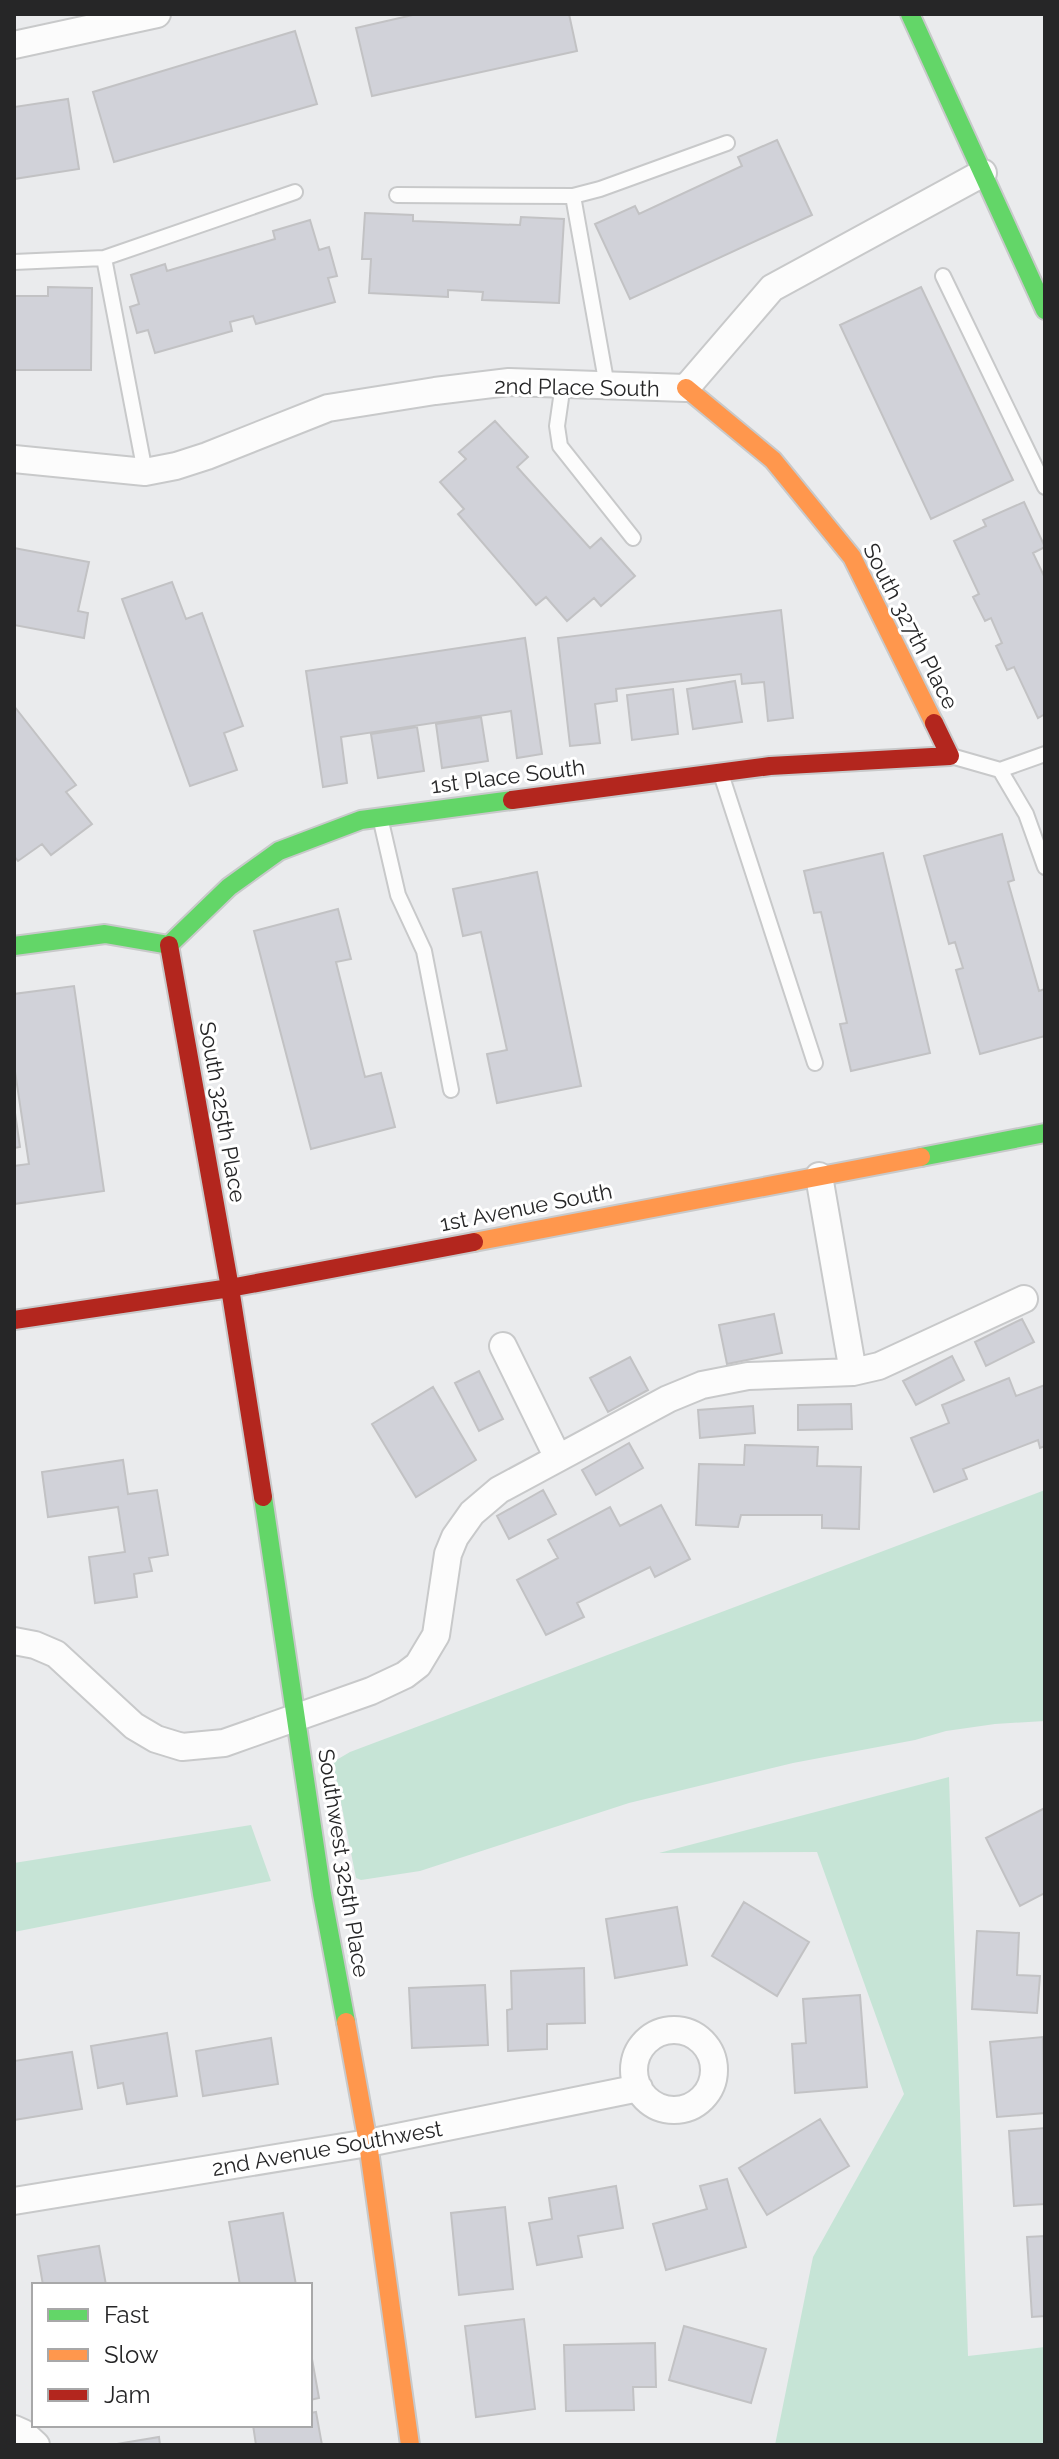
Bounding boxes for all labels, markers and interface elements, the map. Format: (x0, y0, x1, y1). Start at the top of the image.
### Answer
street label: 2nd Place South (494, 373, 660, 401)
street label: South 327th Place (858, 539, 964, 713)
street label: 1st Place South (430, 754, 586, 798)
street label: South 325th Place (194, 1020, 252, 1204)
street label: 1st Avenue South (438, 1178, 614, 1236)
street label: Southwest 325th Place (313, 1747, 375, 1979)
street label: 2nd Avenue Southwest (210, 2115, 445, 2181)
legend (32, 2283, 312, 2427)
text: Fast (104, 2300, 149, 2329)
text: Slow (104, 2340, 159, 2369)
text: Jam (104, 2380, 150, 2409)

